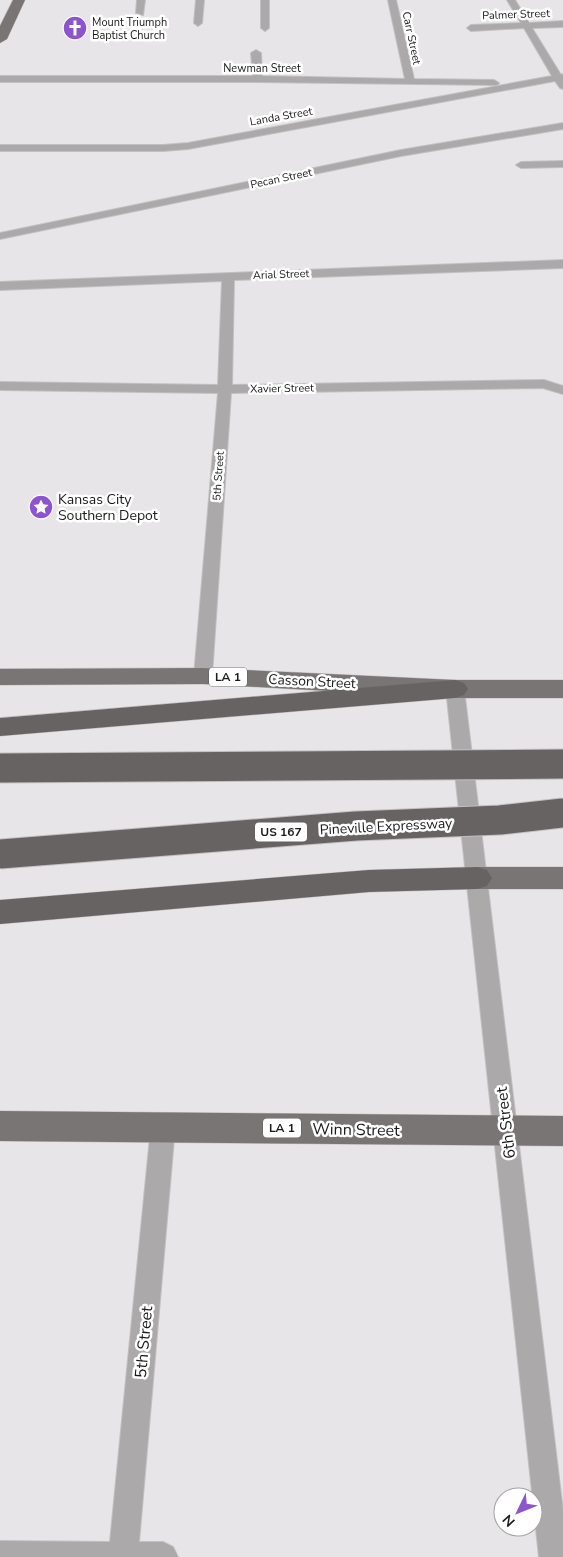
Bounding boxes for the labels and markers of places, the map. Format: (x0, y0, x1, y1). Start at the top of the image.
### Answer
church icon: Mount Triumph Baptist Church (62, 15, 88, 41)
place label: Mount Triumph Baptist Church (92, 15, 167, 43)
place label: Kansas City Southern Depot (58, 490, 158, 525)
place icon: Kansas City Southern Depot (28, 494, 54, 520)

